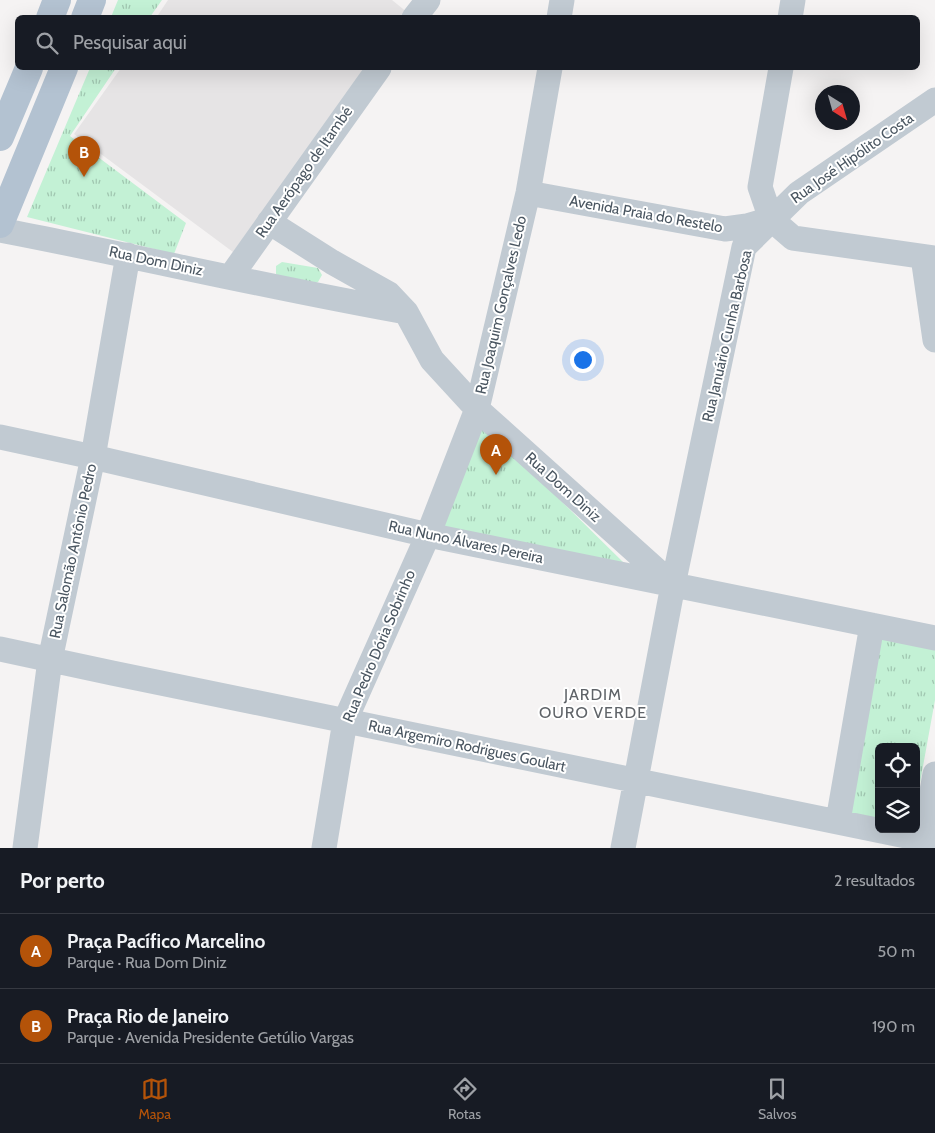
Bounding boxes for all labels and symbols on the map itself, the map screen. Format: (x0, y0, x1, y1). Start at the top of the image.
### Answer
north arrow (815, 85, 860, 130)
street label: Rua Aerópago de Itambé (252, 103, 356, 241)
street label: Rua José Hipólito Costa (787, 108, 918, 207)
pin: B (68, 136, 100, 177)
street label: Avenida Praia do Restelo (568, 192, 724, 236)
street label: Rua Joaquim Gonçalves Ledo (472, 214, 530, 396)
street label: Rua Dom Diniz (107, 242, 205, 280)
street label: Rua Januário Cunha Barbosa (698, 247, 756, 424)
your location (570, 347, 596, 373)
pin: A (480, 434, 512, 475)
street label: Rua Dom Diniz (521, 448, 605, 526)
street label: Rua Salomão Antônio Pedro (46, 462, 100, 640)
street label: Rua Nuno Álvares Pereira (387, 516, 546, 567)
street label: Rua Pedro Dória Sobrinho (339, 567, 419, 725)
district label: JARDIM OURO VERDE (539, 685, 647, 722)
street label: Rua Argemiro Rodrigues Goulart (367, 716, 567, 776)

